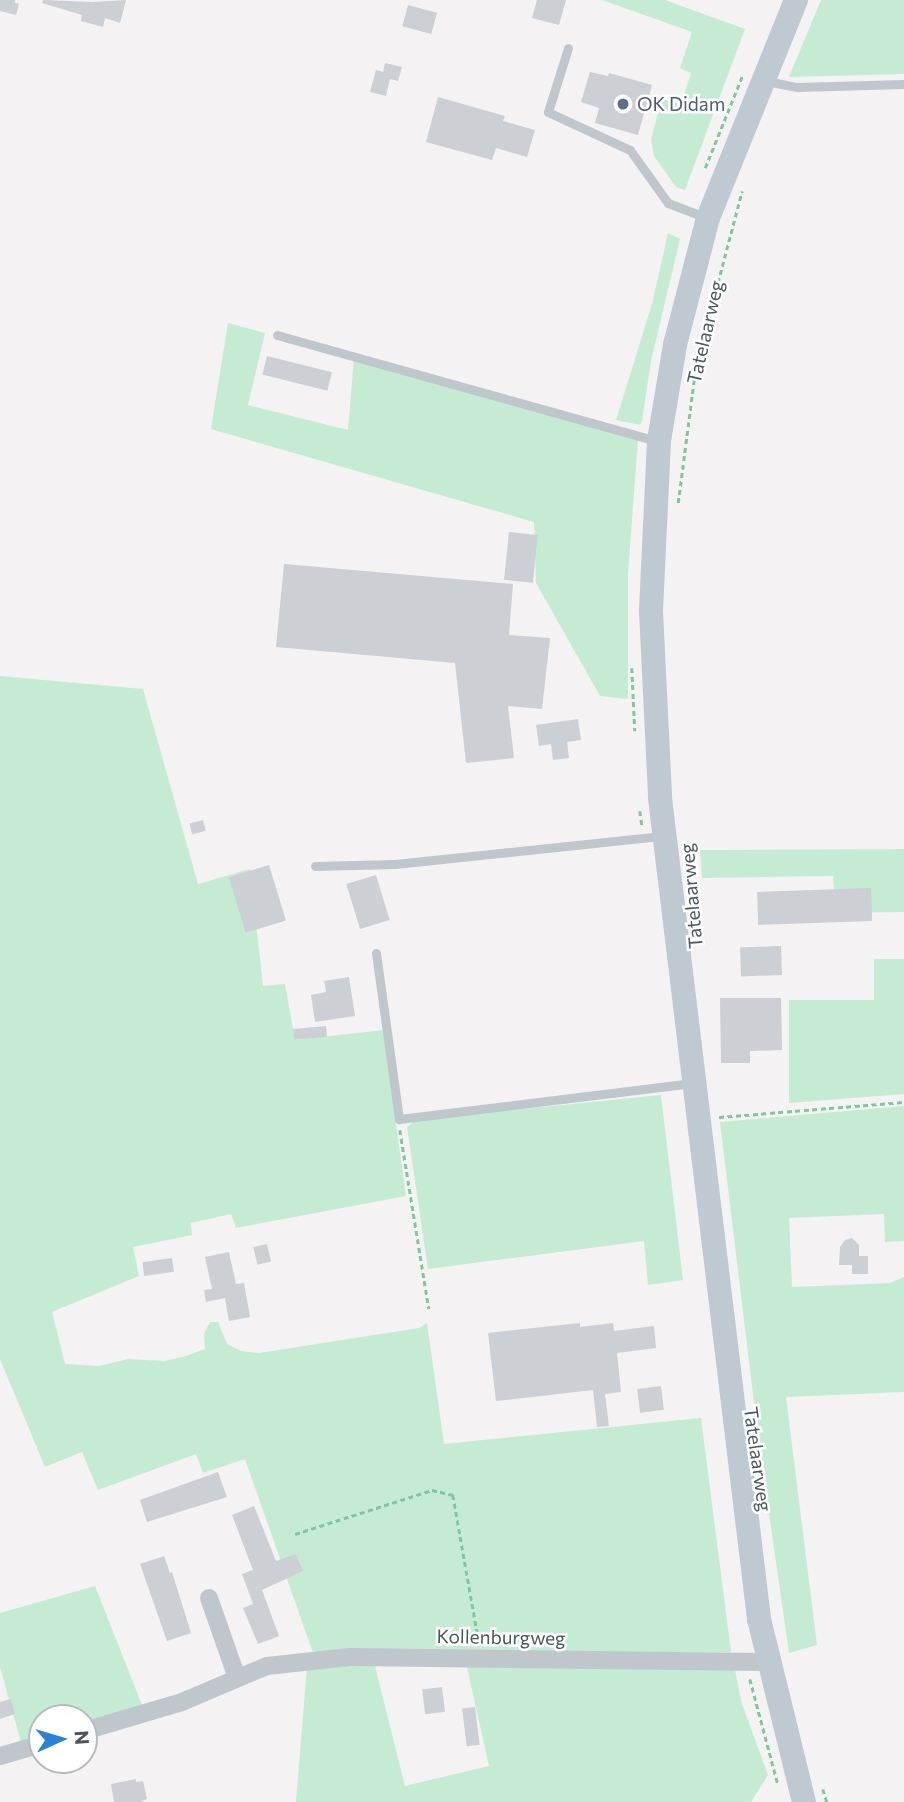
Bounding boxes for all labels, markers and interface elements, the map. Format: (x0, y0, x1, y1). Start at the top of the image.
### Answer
place label: OK Didam (637, 93, 725, 115)
marker: OK Didam (615, 96, 631, 112)
street label: Tatelaarweg (682, 278, 728, 386)
street label: Tatelaarweg (675, 842, 707, 950)
street label: Tatelaarweg (739, 1405, 777, 1513)
street label: Kollenburgweg (436, 1624, 566, 1650)
north arrow (28, 1704, 98, 1774)
text: N (70, 1730, 94, 1746)

